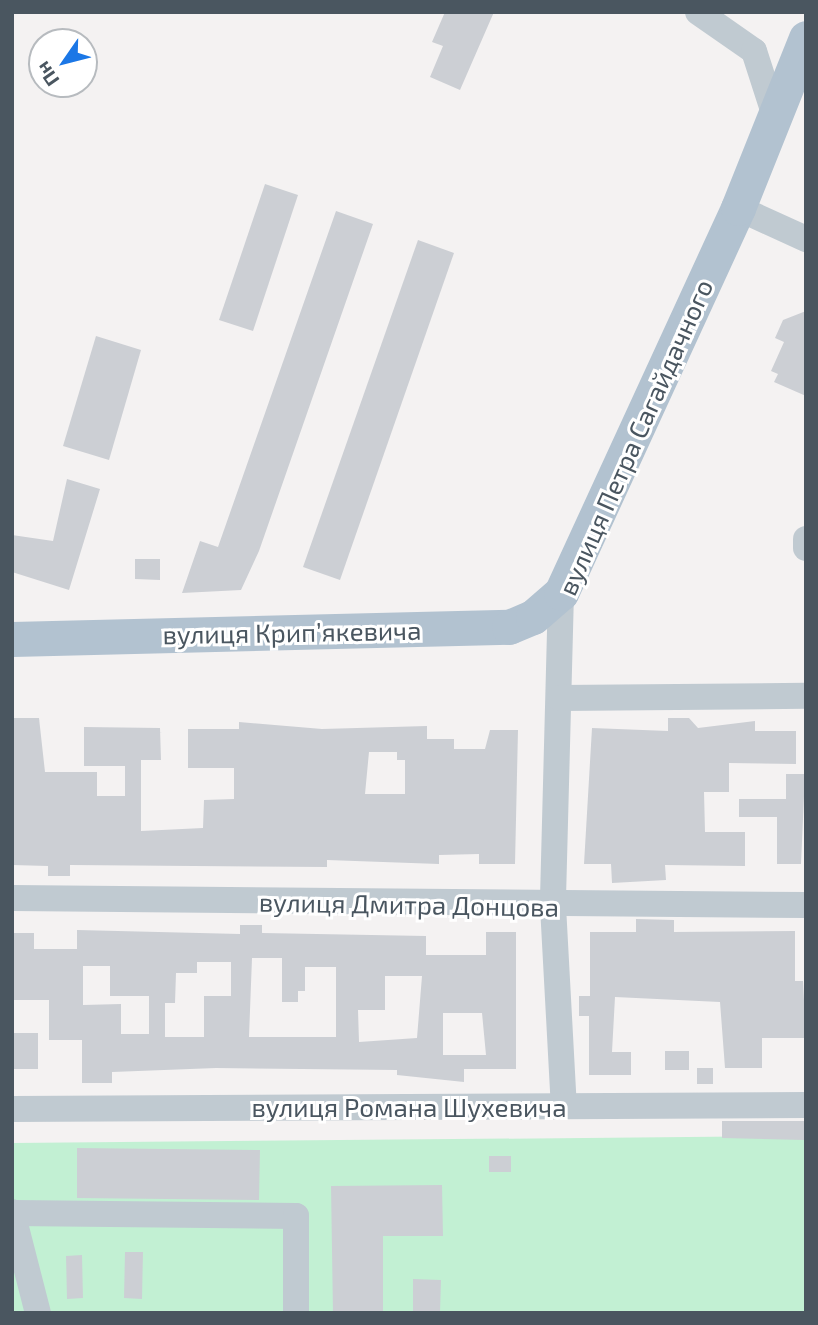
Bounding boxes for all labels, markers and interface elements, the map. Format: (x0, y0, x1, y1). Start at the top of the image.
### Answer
north arrow (28, 28, 98, 98)
text: Пн (31, 57, 64, 91)
street label: вулиця Петра Сагайдачного (551, 274, 719, 600)
street label: вулиця Крипʼякевича (162, 614, 422, 650)
street label: вулиця Дмитра Донцова (259, 886, 559, 922)
street label: вулиця Романа Шухевича (252, 1091, 566, 1123)

